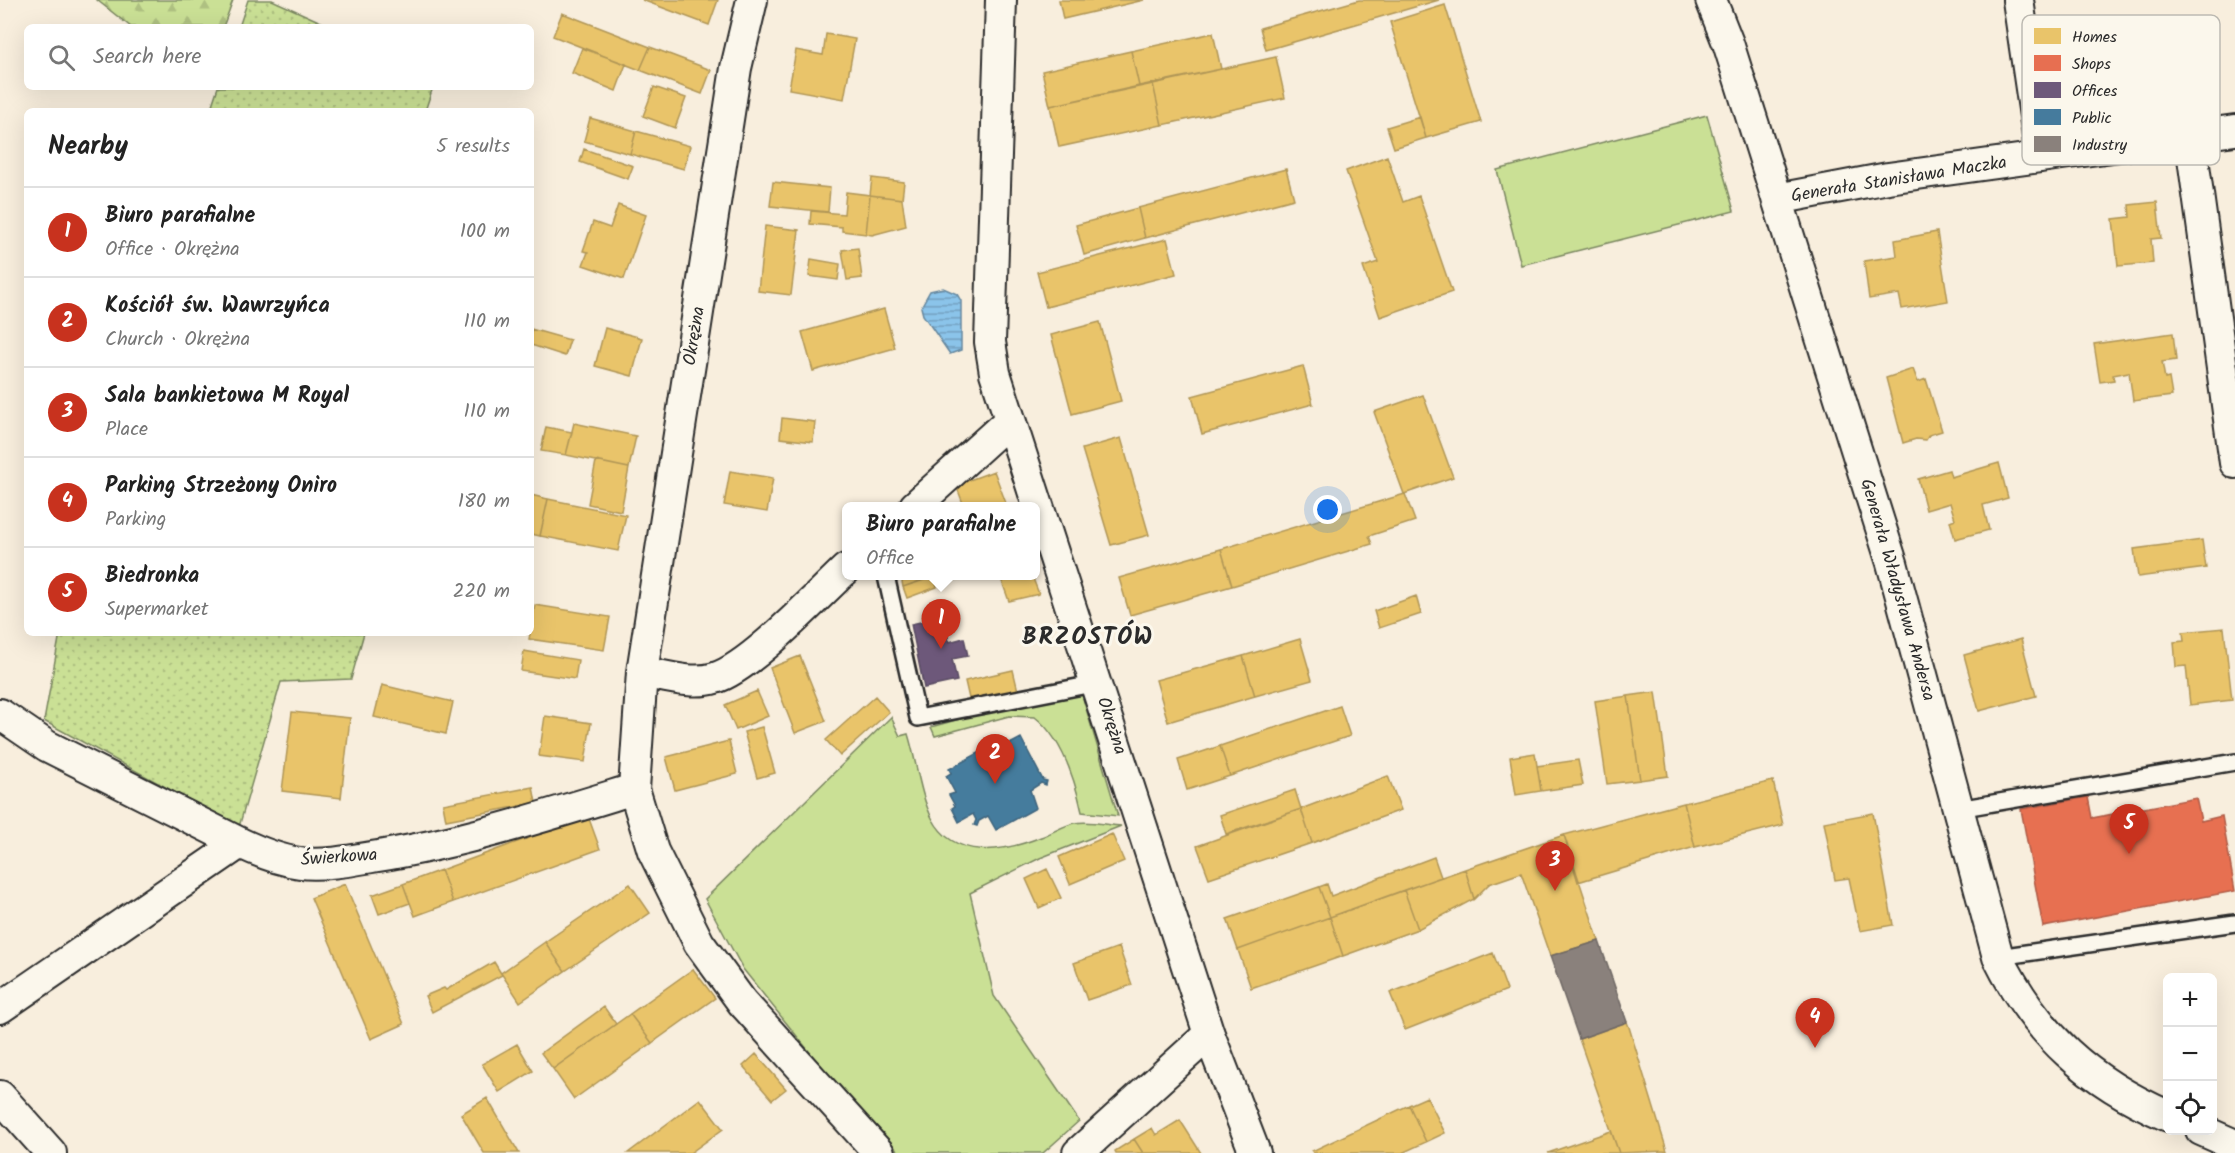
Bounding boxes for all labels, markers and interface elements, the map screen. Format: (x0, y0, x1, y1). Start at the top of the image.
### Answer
legend (2022, 15, 2220, 165)
search box (24, 24, 534, 90)
text: Homes (2072, 25, 2117, 50)
text: Search here (93, 40, 201, 75)
icon: search (45, 41, 78, 74)
text: Shops (2072, 52, 2111, 77)
text: Offices (2072, 79, 2118, 104)
text: Public (2072, 106, 2112, 131)
text: Nearby (48, 126, 128, 168)
text: 5 results (436, 131, 510, 163)
text: Industry (2072, 133, 2127, 158)
street label: Generała Stanisława Maczka (1789, 149, 2009, 211)
text: Biuro parafialne (105, 199, 255, 234)
text: 1 (64, 216, 71, 248)
text: 100 m (460, 216, 510, 248)
text: Office · Okrężna (105, 234, 240, 266)
text: Kościół św. Wawrzyńca (105, 289, 330, 324)
street label: Okrężna (676, 305, 714, 367)
text: 2 (62, 306, 73, 338)
text: 110 m (464, 306, 510, 338)
text: Church · Okrężna (105, 324, 250, 356)
text: Sala bankietowa M Royal (105, 379, 349, 414)
text: 3 (62, 396, 73, 428)
text: 110 m (464, 396, 510, 428)
text: Place (105, 414, 148, 446)
text: Parking Strzeżony Oniro (105, 469, 337, 504)
street label: Generała Władysława Andersa (1851, 475, 1943, 705)
text: 4 (62, 486, 73, 518)
text: 180 m (458, 486, 510, 518)
your location (1313, 495, 1342, 524)
popup (842, 502, 1040, 580)
text: Parking (105, 504, 166, 536)
text: Biuro parafialne (866, 508, 1016, 543)
text: Office (866, 543, 914, 575)
text: Biedronka (105, 559, 199, 594)
text: 5 (62, 576, 73, 608)
text: 220 m (453, 576, 510, 608)
text: Supermarket (105, 594, 208, 626)
pin: 1 (922, 600, 960, 649)
district label: BRZOSTÓW (1022, 618, 1154, 657)
street label: Okrężna (1088, 693, 1134, 759)
pin: 2 (976, 734, 1014, 784)
pin: 5 (2110, 804, 2148, 854)
street label: Świerkowa (300, 841, 378, 875)
pin: 3 (1536, 842, 1574, 891)
map controls (2163, 973, 2217, 1135)
button: + (2163, 973, 2217, 1027)
pin: 4 (1796, 998, 1834, 1048)
button: − (2163, 1027, 2217, 1081)
button: locate (2163, 1081, 2217, 1135)

